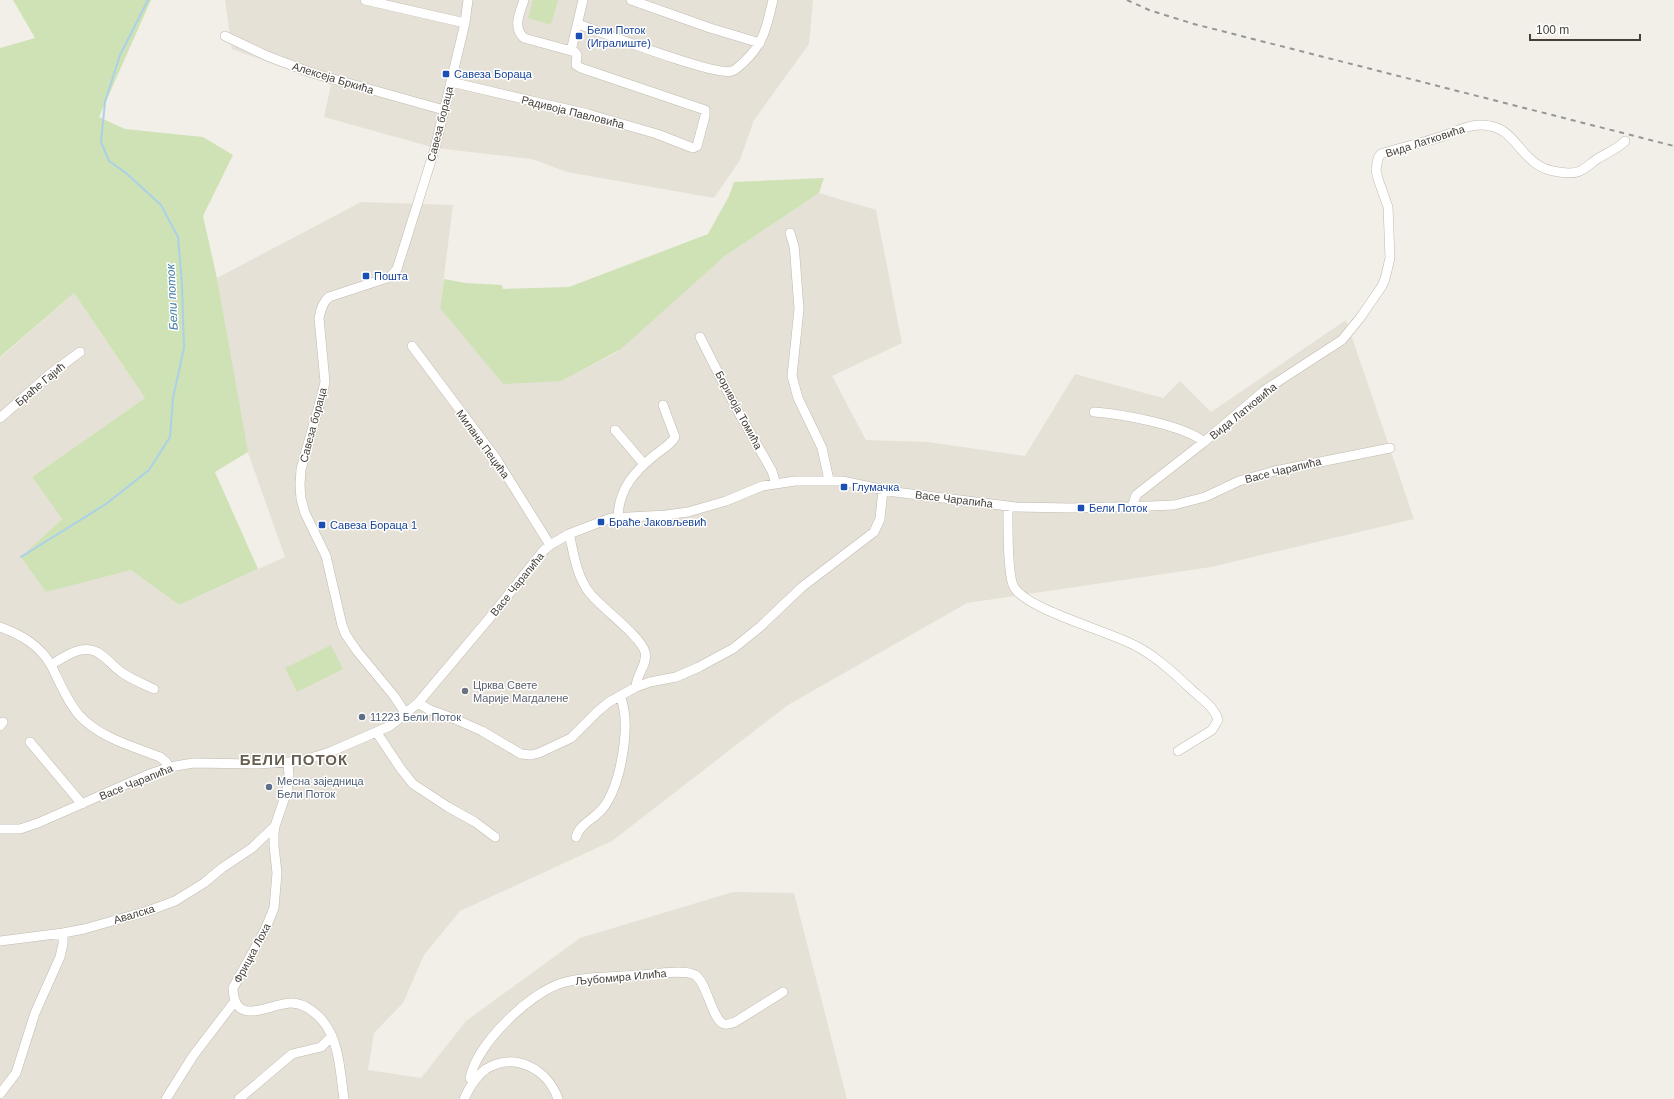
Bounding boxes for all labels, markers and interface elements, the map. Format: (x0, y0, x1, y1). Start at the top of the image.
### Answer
scale bar (1530, 16, 1640, 42)
text: 100 m (1536, 23, 1569, 37)
place label: Бели Поток (Игралиште) (587, 24, 651, 49)
marker: Бели Поток (Игралиште) (574, 31, 584, 41)
street label: Алексеја Бркића (291, 60, 376, 96)
place label: Савеза Бораца (454, 68, 533, 80)
marker: Савеза Бораца (441, 69, 451, 79)
street label: Савеза бораца (425, 84, 455, 163)
street label: Радивоја Павловића (520, 93, 627, 131)
street label: Вида Латковића (1384, 122, 1467, 159)
water label: Бели поток (163, 262, 181, 330)
place label: Пошта (374, 270, 409, 282)
marker: Пошта (361, 271, 371, 281)
street label: Браће Гајић (13, 360, 67, 408)
street label: Боривоја Томића (713, 369, 765, 452)
street label: Вида Латковића (1207, 380, 1280, 442)
street label: Савеза бораца (297, 385, 329, 464)
street label: Милана Пецића (454, 407, 512, 481)
street label: Васе Чарапића (1244, 455, 1323, 485)
place label: Глумачка (852, 481, 900, 493)
marker: Глумачка (839, 482, 849, 492)
street label: Васе Чарапића (914, 488, 994, 510)
place label: Бели Поток (1089, 502, 1147, 514)
marker: Бели Поток (1076, 503, 1086, 513)
place label: Браће Јаковљевић (609, 516, 706, 528)
marker: Браће Јаковљевић (596, 517, 606, 527)
place label: Савеза Бораца 1 (330, 519, 417, 531)
marker: Савеза Бораца 1 (317, 520, 327, 530)
street label: Васе Чарапића (488, 549, 547, 618)
place label: Црква Свете Марије Магдалене (473, 679, 568, 704)
marker: Црква Свете Марије Магдалене (460, 686, 470, 696)
place label: 11223 Бели Поток (370, 711, 461, 723)
marker: 11223 Бели Поток (357, 712, 367, 722)
district label: БЕЛИ ПОТОК (240, 751, 348, 768)
street label: Васе Чарапића (98, 761, 175, 802)
place label: Месна заједница Бели Поток (277, 775, 365, 800)
marker: Месна заједница Бели Поток (264, 782, 274, 792)
street label: Авалска (112, 902, 157, 926)
street label: Фрицка Лоха (231, 920, 273, 985)
street label: Љубомира Илића (575, 967, 668, 987)

